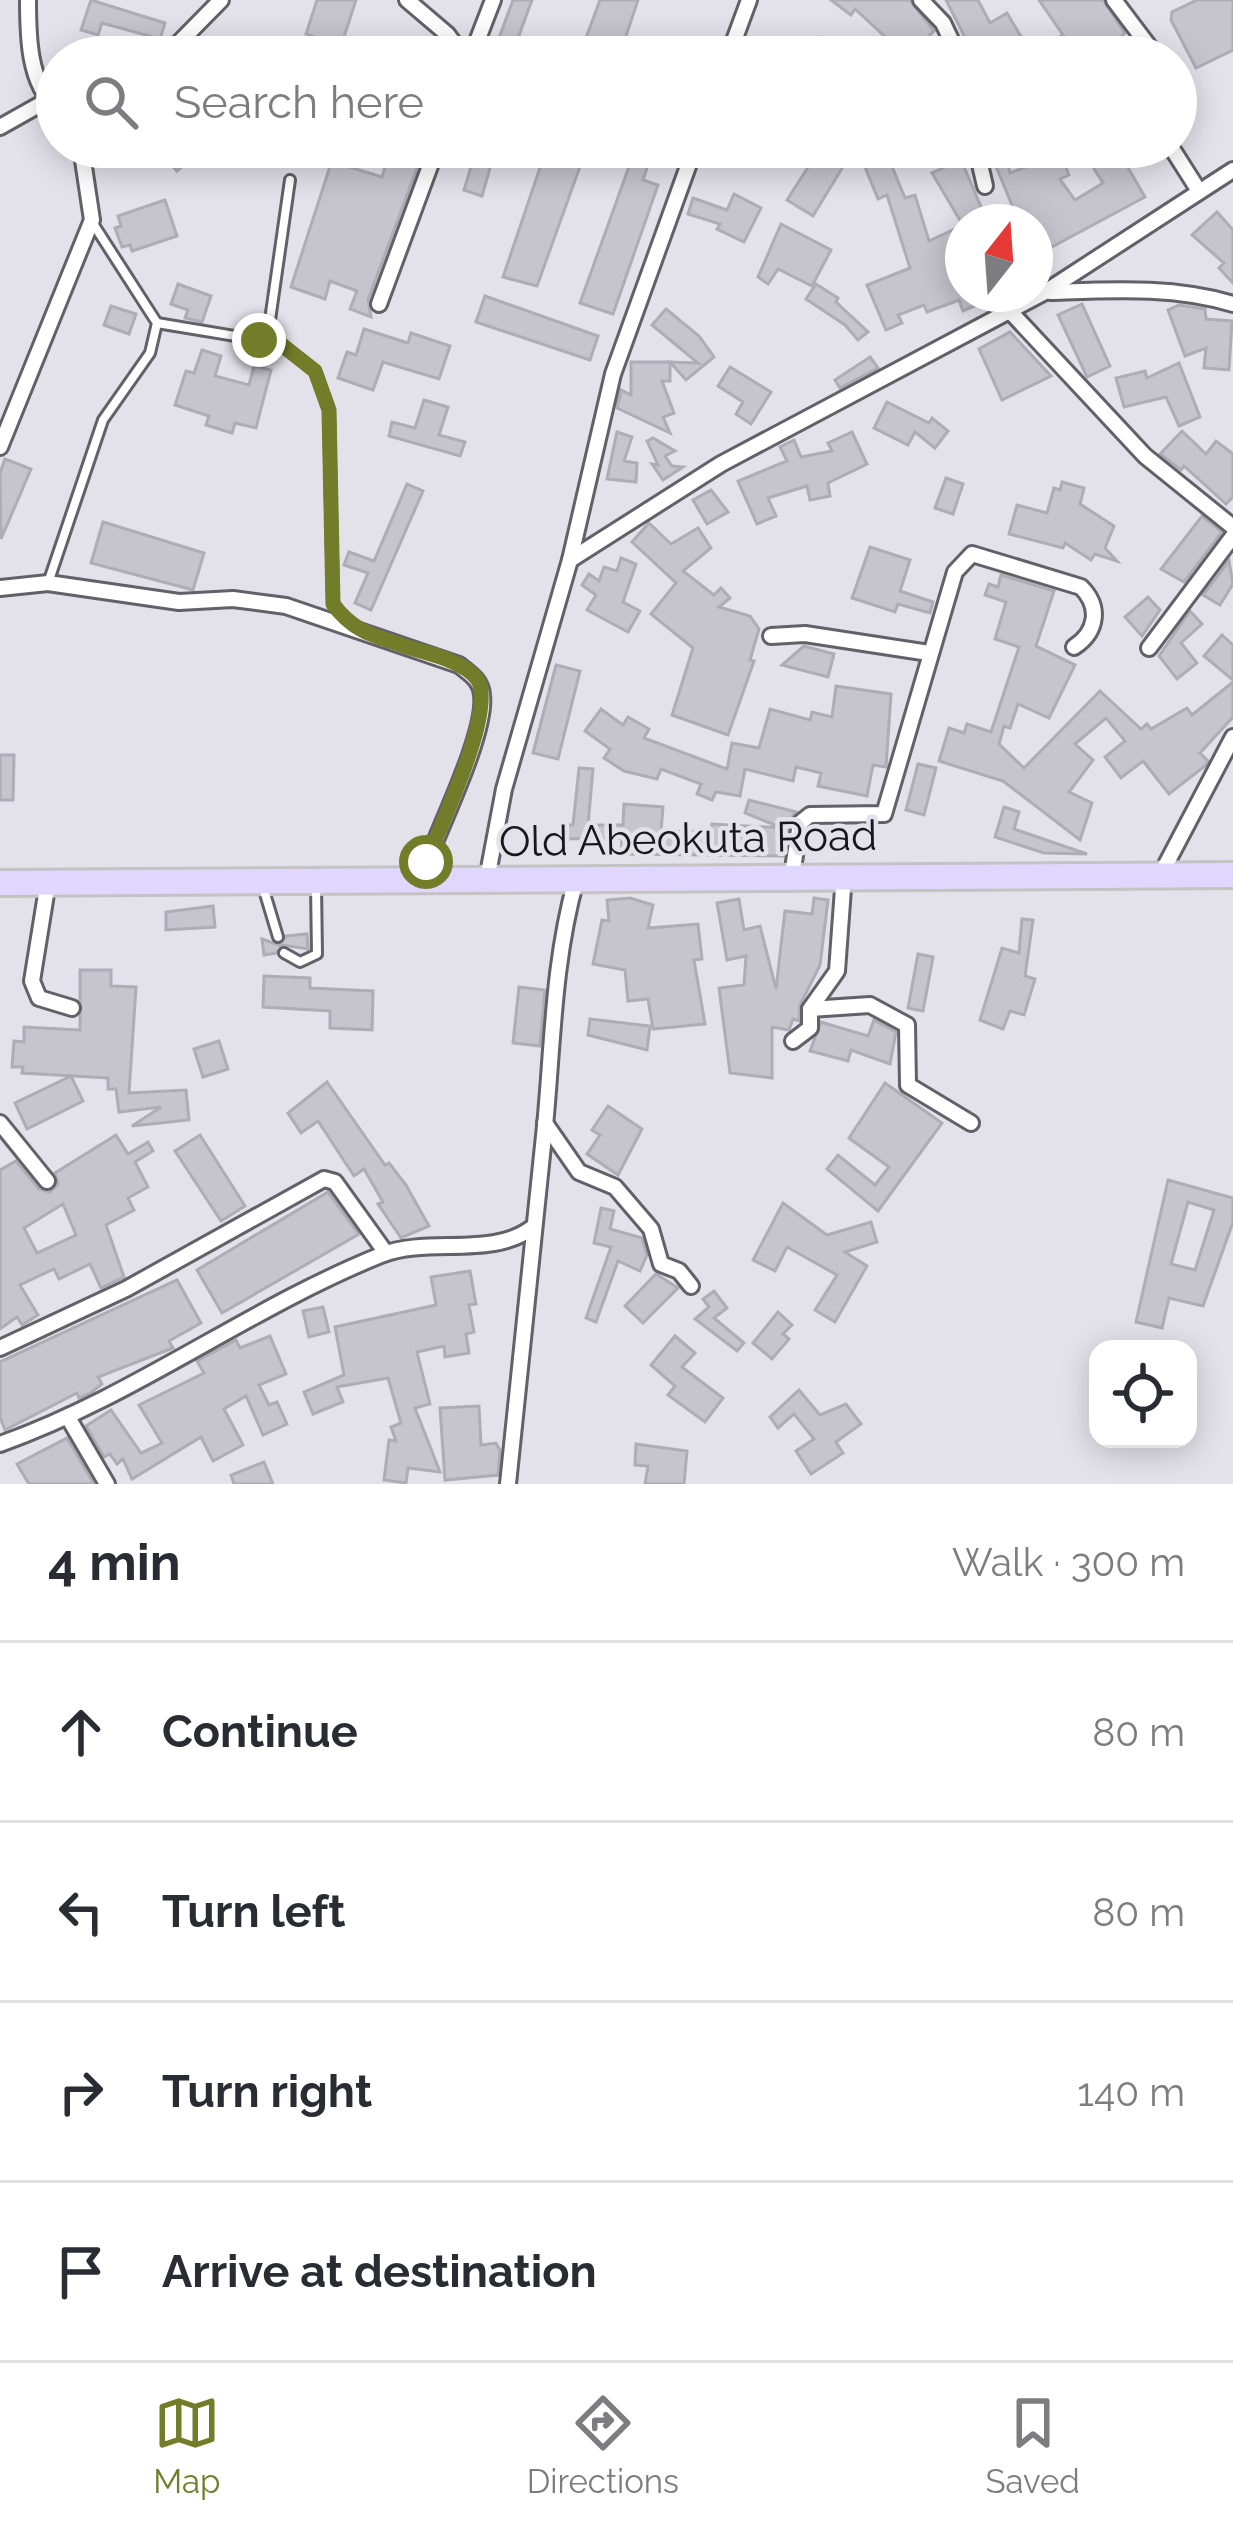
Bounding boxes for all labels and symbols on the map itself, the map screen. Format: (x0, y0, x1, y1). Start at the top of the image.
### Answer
north arrow (945, 204, 1053, 312)
route end (232, 313, 286, 367)
street label: Old Abeokuta Road (499, 811, 877, 866)
route start (399, 835, 453, 889)

